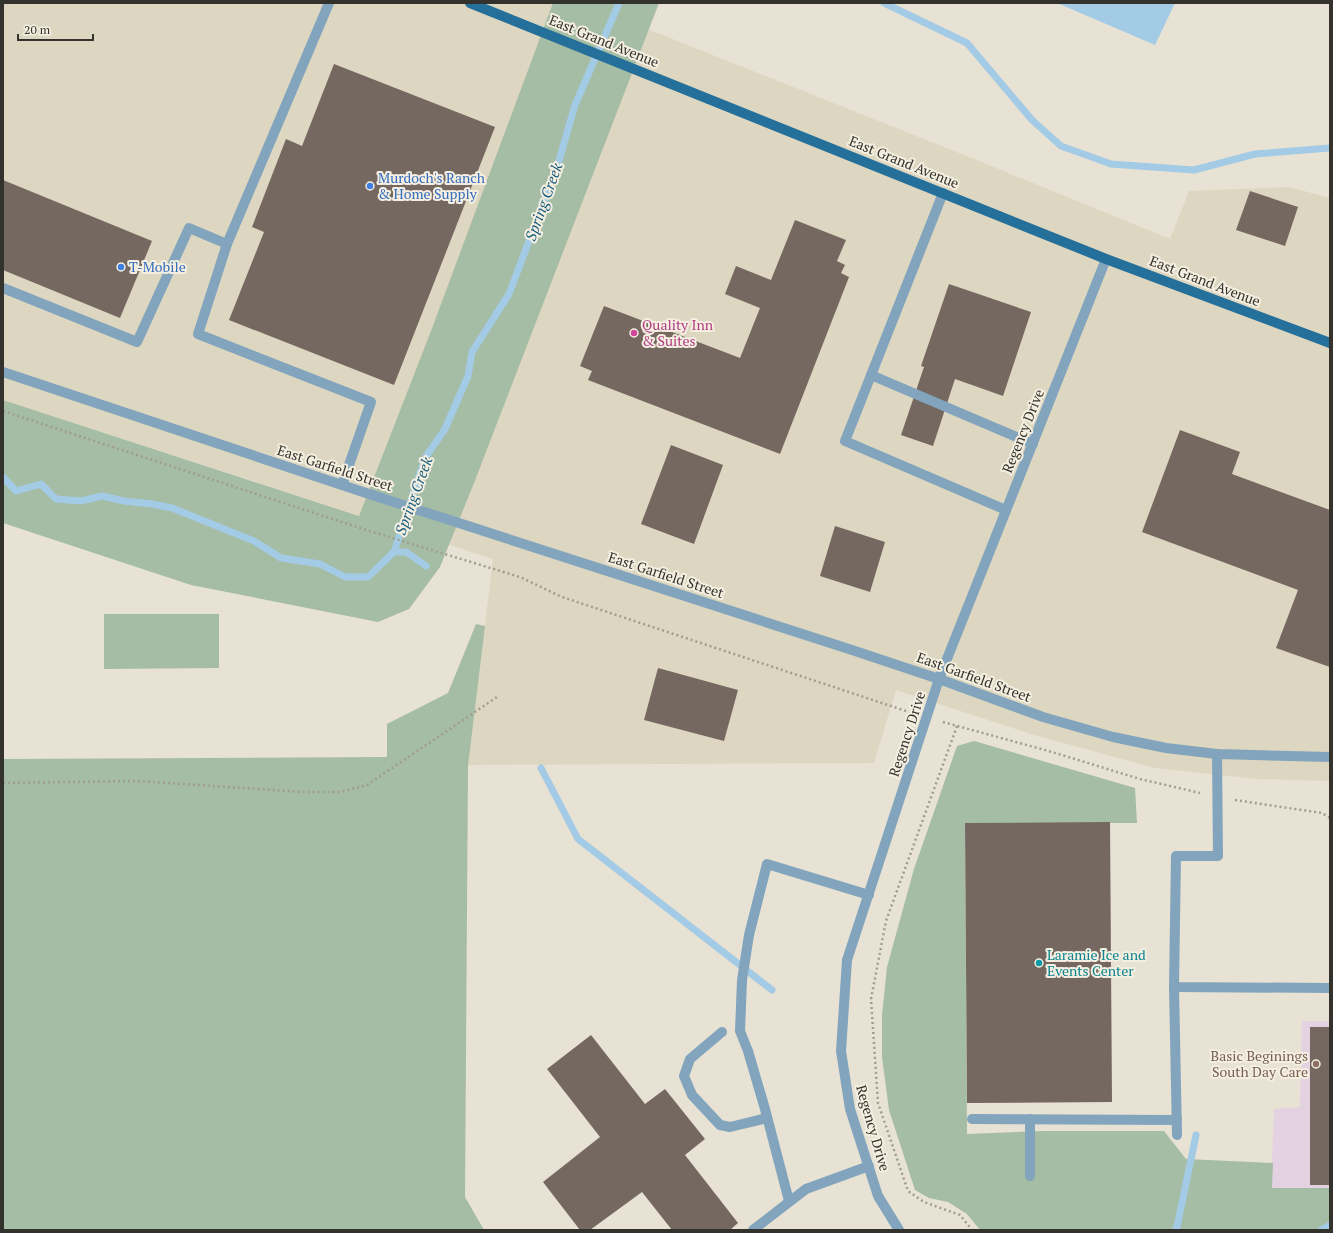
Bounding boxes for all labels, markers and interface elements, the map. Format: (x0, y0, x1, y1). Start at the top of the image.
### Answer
street label: East Grand Avenue (546, 10, 662, 71)
scale bar (18, 16, 93, 42)
text: 20 m (24, 22, 51, 37)
street label: East Grand Avenue (846, 131, 962, 192)
water label: Spring Creek (520, 159, 567, 243)
place label: Murdoch's Ranch & Home Supply (378, 168, 485, 203)
marker: Murdoch's Ranch & Home Supply (365, 181, 375, 191)
street label: East Grand Avenue (1147, 251, 1263, 310)
place label: T-Mobile (129, 257, 186, 276)
marker: T-Mobile (116, 262, 126, 272)
place label: Quality Inn & Suites (642, 315, 714, 350)
marker: Quality Inn & Suites (629, 328, 639, 338)
street label: Regency Drive (997, 386, 1048, 476)
street label: East Garfield Street (275, 440, 396, 495)
water label: Spring Creek (390, 453, 437, 537)
street label: East Garfield Street (606, 547, 727, 602)
street label: East Garfield Street (914, 647, 1035, 706)
street label: Regency Drive (884, 689, 929, 779)
place label: Laramie Ice and Events Center (1047, 945, 1146, 980)
marker: Laramie Ice and Events Center (1034, 958, 1044, 968)
place label: Basic Beginings South Day Care (1211, 1046, 1308, 1081)
marker: Basic Beginings South Day Care (1311, 1059, 1321, 1069)
street label: Regency Drive (852, 1083, 895, 1173)

